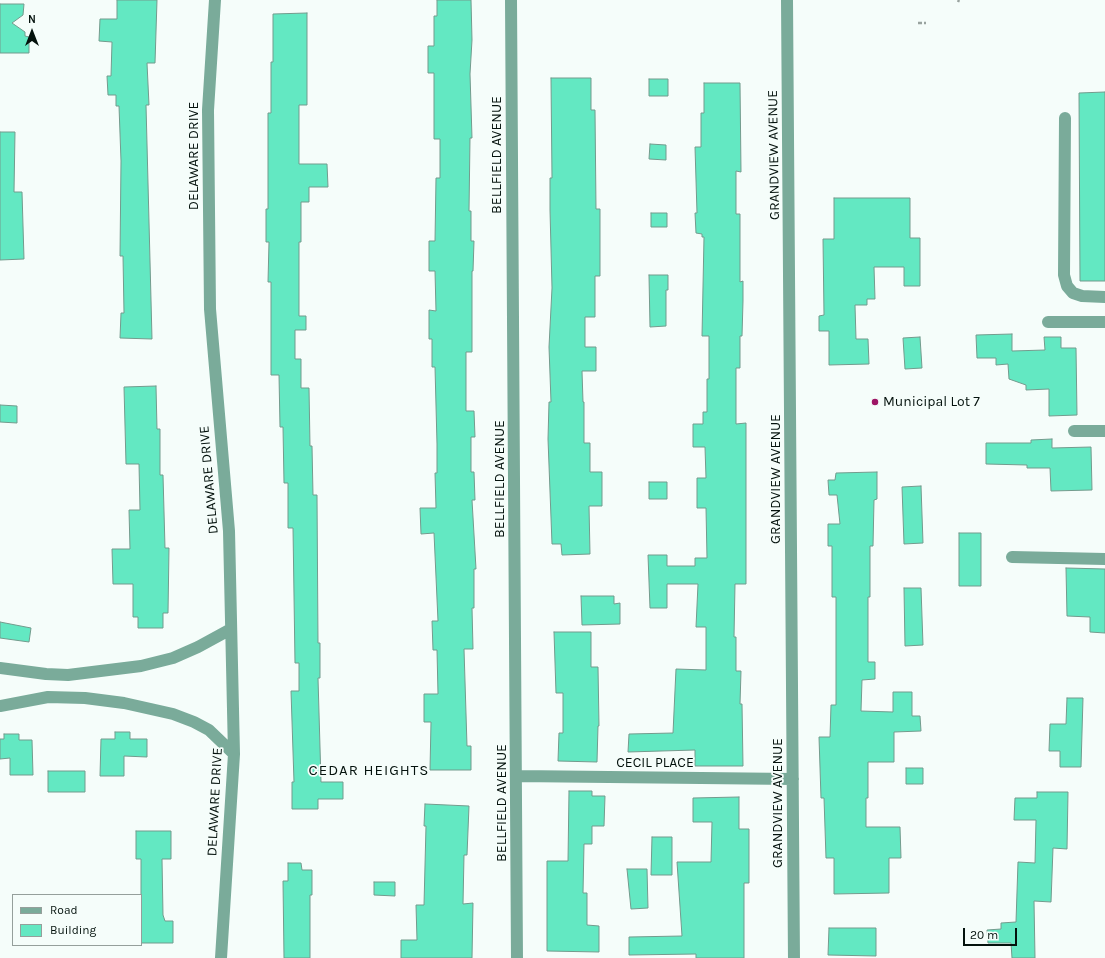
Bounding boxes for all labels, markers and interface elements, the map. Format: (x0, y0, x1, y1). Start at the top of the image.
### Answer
north arrow (12, 12, 52, 52)
text: N (28, 13, 36, 26)
street label: GRANDVIEW AVENUE (764, 90, 784, 220)
street label: BELLFIELD AVENUE (489, 96, 505, 214)
street label: DELAWARE DRIVE (186, 102, 202, 210)
place label: Municipal Lot 7 (883, 394, 980, 410)
marker: Municipal Lot 7 (870, 397, 880, 407)
street label: GRANDVIEW AVENUE (768, 414, 784, 544)
street label: BELLFIELD AVENUE (492, 420, 508, 538)
street label: DELAWARE DRIVE (196, 425, 222, 535)
street label: GRANDVIEW AVENUE (770, 738, 786, 868)
street label: BELLFIELD AVENUE (494, 744, 510, 862)
street label: DELAWARE DRIVE (204, 747, 226, 857)
street label: CECIL PLACE (616, 755, 694, 771)
district label: CEDAR HEIGHTS (309, 762, 429, 780)
legend (12, 894, 142, 946)
text: Road (50, 903, 78, 917)
scale bar (965, 920, 1019, 946)
text: Building (50, 923, 96, 937)
text: 20 m (970, 928, 998, 942)

